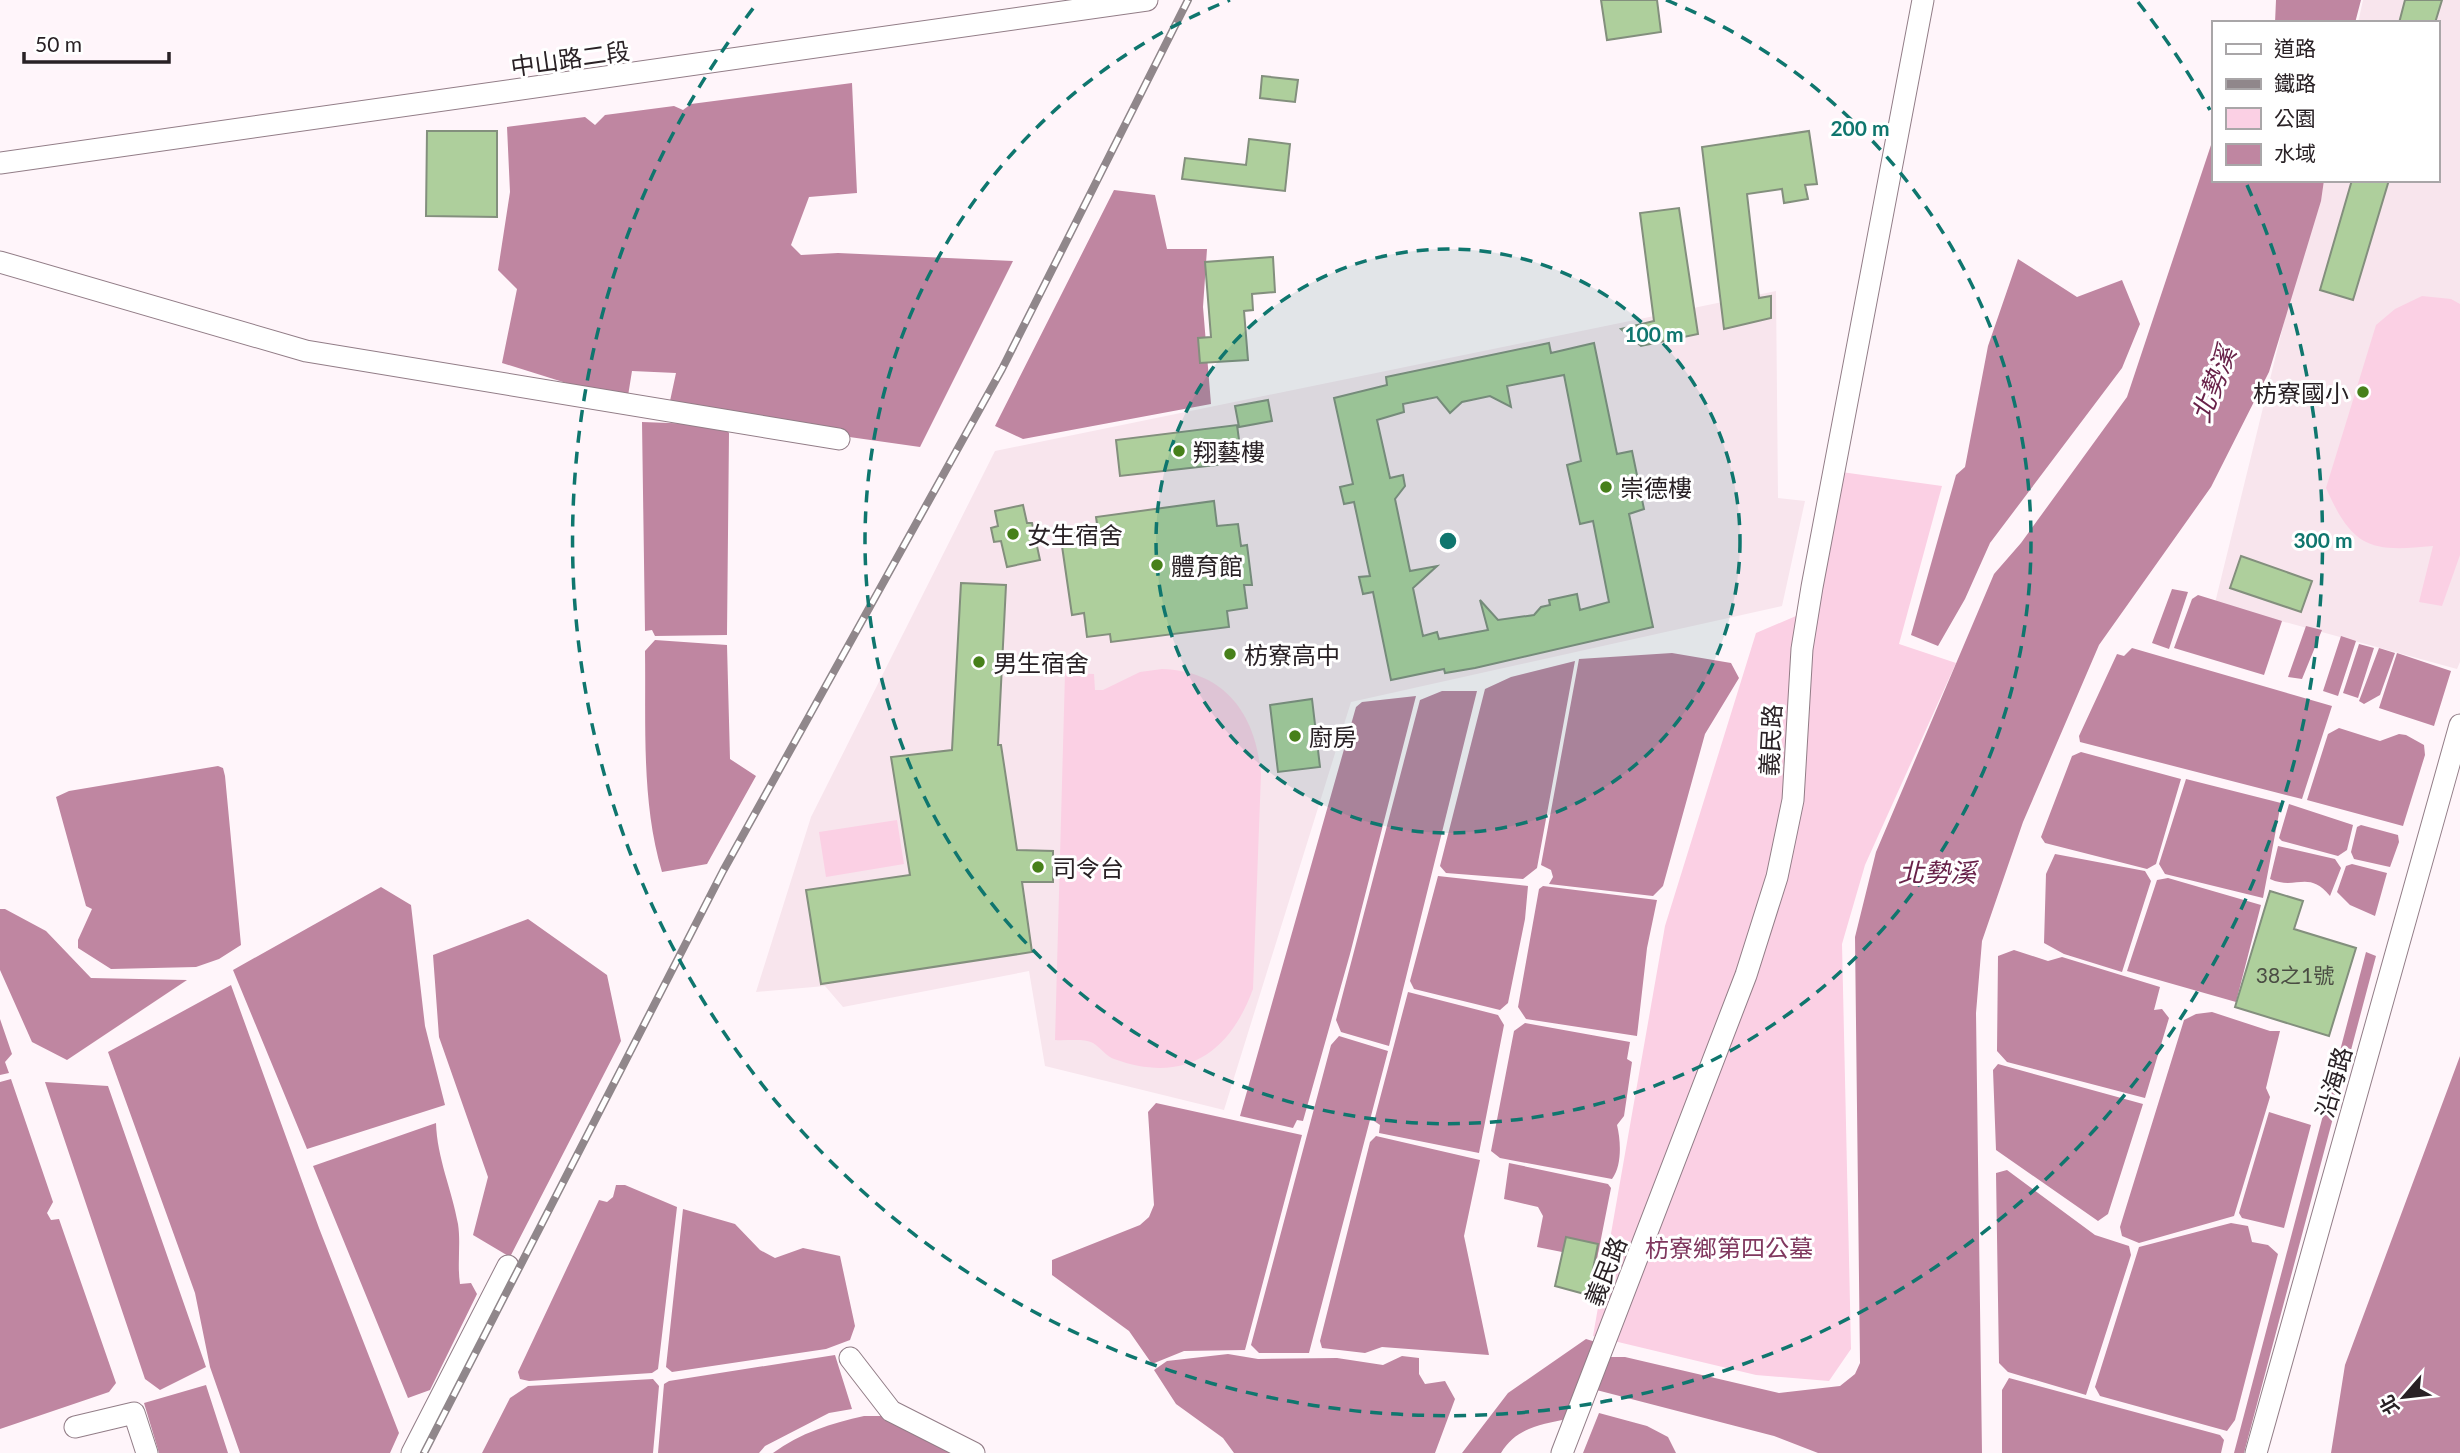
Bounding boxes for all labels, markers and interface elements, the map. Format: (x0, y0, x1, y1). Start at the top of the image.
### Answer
scale bar (24, 21, 170, 65)
legend (2212, 21, 2439, 182)
text: 50 m (35, 31, 82, 56)
street label: 中山路二段 (509, 35, 631, 81)
text: 道路 (2274, 35, 2316, 60)
text: 鐵路 (2274, 70, 2316, 95)
text: 公園 (2274, 105, 2316, 130)
text: 200 m (1830, 115, 1890, 140)
text: 水域 (2274, 140, 2316, 165)
text: 100 m (1624, 321, 1684, 346)
water label: 北勢溪 (2184, 338, 2243, 426)
place label: 枋寮國小 (2253, 378, 2349, 407)
marker: 枋寮國小 (2355, 384, 2371, 400)
place label: 翔藝樓 (1193, 437, 1265, 466)
marker: 翔藝樓 (1171, 443, 1187, 459)
place label: 崇德樓 (1620, 473, 1692, 502)
marker: 崇德樓 (1598, 479, 1614, 495)
place label: 女生宿舍 (1027, 520, 1123, 549)
marker: 女生宿舍 (1005, 526, 1021, 542)
text: 300 m (2293, 527, 2353, 552)
centre of rings (1436, 529, 1460, 553)
place label: 體育館 (1171, 551, 1243, 580)
marker: 體育館 (1149, 557, 1165, 573)
place label: 枋寮高中 (1244, 640, 1340, 669)
marker: 枋寮高中 (1222, 646, 1238, 662)
place label: 男生宿舍 (993, 648, 1089, 677)
marker: 男生宿舍 (971, 654, 987, 670)
street label: 義民路 (1754, 703, 1786, 777)
place label: 廚房 (1309, 722, 1357, 751)
marker: 廚房 (1287, 728, 1303, 744)
place label: 司令台 (1052, 853, 1124, 882)
water label: 北勢溪 (1898, 856, 1980, 888)
marker: 司令台 (1030, 859, 1046, 875)
house number: 38之1號 (2256, 962, 2334, 987)
street label: 沿海路 (2309, 1043, 2357, 1121)
street label: 義民路 (1578, 1232, 1632, 1310)
park label: 枋寮鄉第四公墓 (1645, 1233, 1813, 1262)
north arrow (2369, 1362, 2439, 1432)
text: 北 (2374, 1391, 2403, 1419)

